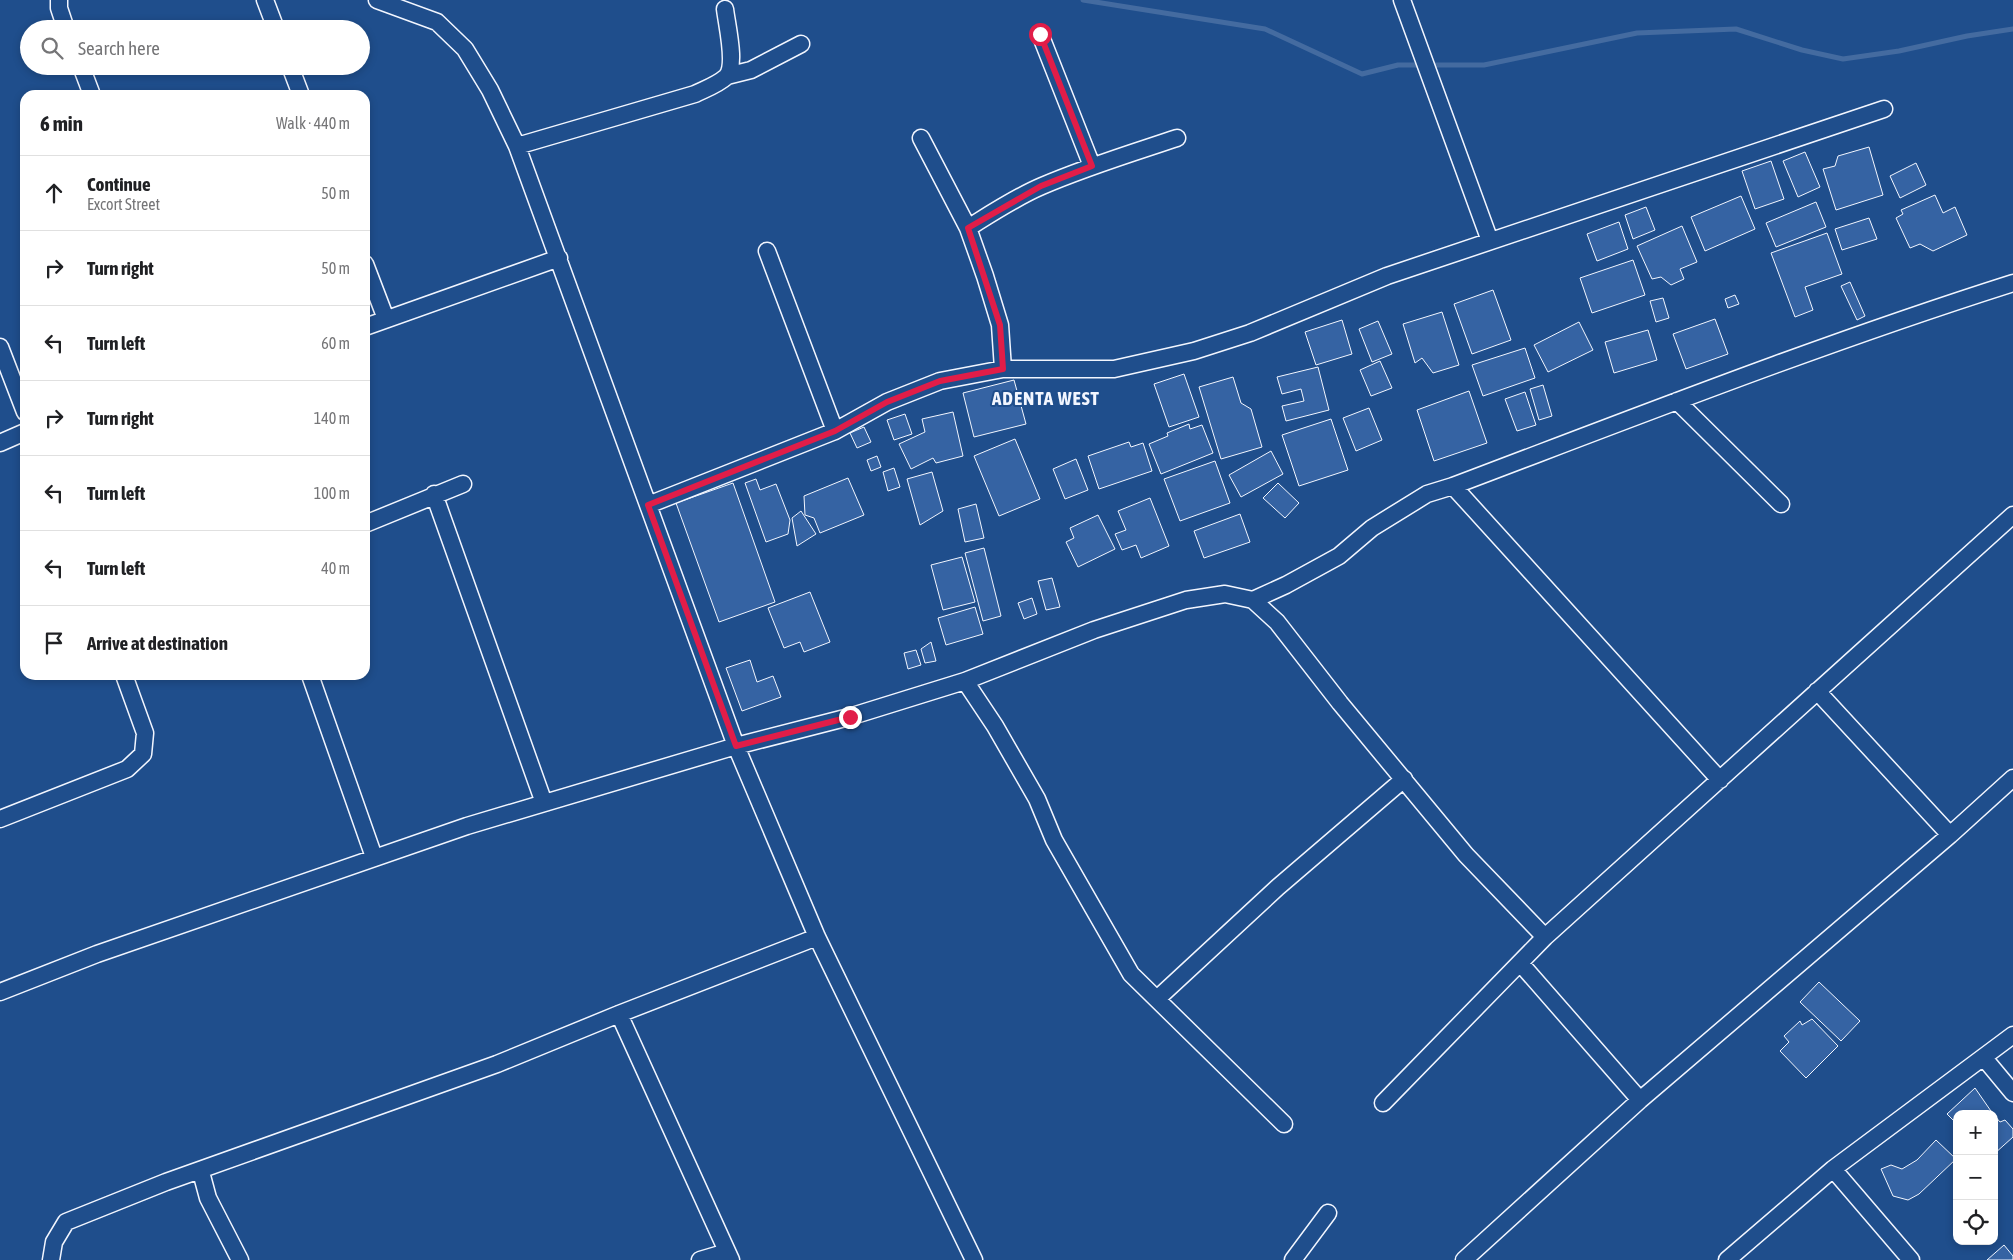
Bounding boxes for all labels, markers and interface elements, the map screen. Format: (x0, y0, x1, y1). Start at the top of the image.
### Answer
search box (20, 20, 370, 75)
route start (1029, 23, 1052, 46)
icon: search (38, 34, 66, 62)
text: Search here (78, 37, 160, 59)
text: 6 min (40, 111, 83, 135)
text: Walk · 440 m (276, 114, 350, 132)
text: Continue (87, 173, 151, 195)
icon: ahead (40, 179, 68, 207)
text: 50 m (321, 184, 350, 202)
text: Excort Street (87, 195, 160, 213)
icon: right (40, 254, 68, 282)
text: Turn right (87, 257, 154, 279)
text: 50 m (321, 259, 350, 277)
icon: left (40, 329, 68, 357)
text: Turn left (87, 332, 145, 354)
text: 60 m (321, 334, 350, 352)
district label: ADENTA WEST (991, 387, 1100, 409)
icon: right (40, 404, 68, 432)
text: Turn right (87, 407, 154, 429)
text: 140 m (314, 409, 350, 427)
icon: left (40, 479, 68, 507)
text: Turn left (87, 482, 145, 504)
text: 100 m (314, 484, 350, 502)
icon: left (40, 554, 68, 582)
text: Turn left (87, 557, 145, 579)
text: 40 m (321, 559, 350, 577)
icon: arrive (40, 629, 68, 657)
text: Arrive at destination (87, 632, 228, 654)
route end (839, 706, 862, 729)
map controls (1953, 1110, 1998, 1245)
button: + (1953, 1110, 1998, 1155)
button: − (1953, 1155, 1998, 1200)
button: locate (1953, 1200, 1998, 1245)

